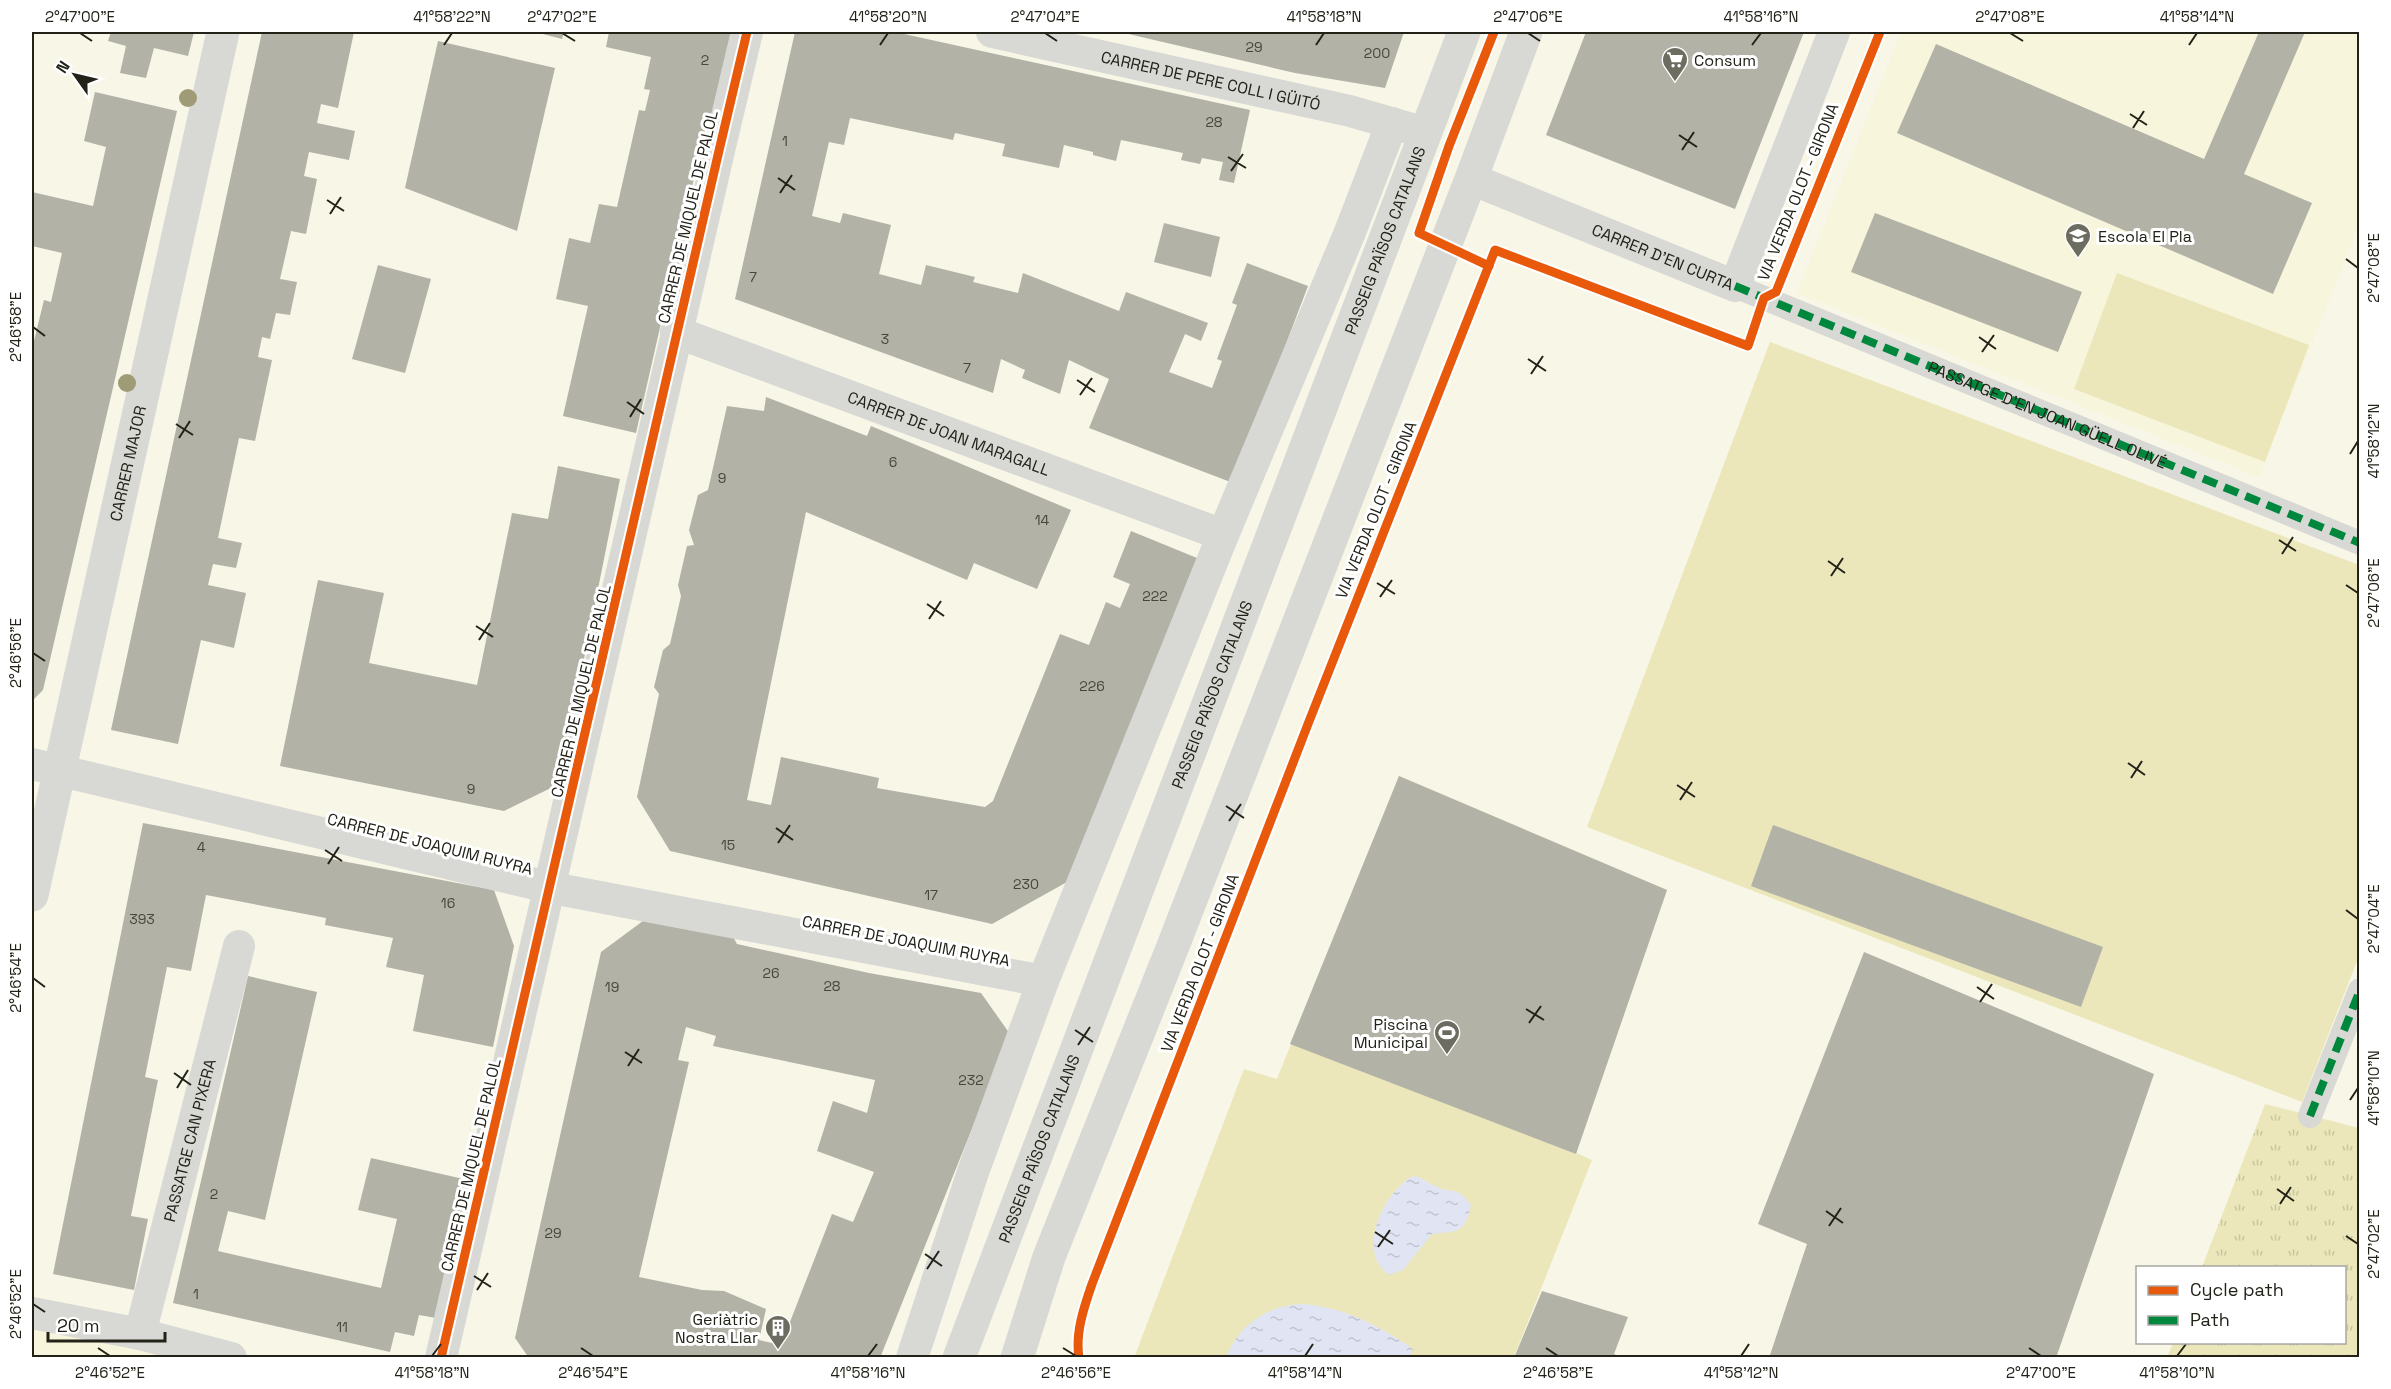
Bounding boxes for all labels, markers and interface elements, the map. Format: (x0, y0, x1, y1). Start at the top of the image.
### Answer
text: 2°47'00"E (45, 7, 115, 26)
text: 41°58'22"N (413, 7, 491, 26)
text: 2°47'02"E (527, 7, 597, 26)
text: 41°58'20"N (849, 7, 927, 26)
text: 2°47'04"E (1010, 7, 1080, 26)
text: 41°58'18"N (1286, 7, 1362, 26)
text: 2°47'06"E (1493, 7, 1563, 26)
text: 41°58'16"N (1724, 7, 1798, 26)
text: 2°47'08"E (1975, 7, 2045, 26)
text: 41°58'14"N (2160, 7, 2234, 26)
house number: 29 (1246, 38, 1262, 56)
house number: 200 (1364, 44, 1390, 62)
north arrow (45, 45, 105, 105)
supermarket icon: Consum (1660, 45, 1690, 83)
street label: CARRER DE PERE COLL I GÜITÓ (1099, 46, 1323, 115)
place label: Consum (1694, 50, 1756, 71)
house number: 2 (701, 51, 709, 69)
text: N (51, 57, 75, 77)
street label: VIA VERDA OLOT - GIRONA (1753, 100, 1843, 284)
street label: CARRER DE MIQUEL DE PALOL (653, 108, 723, 326)
house number: 28 (1205, 113, 1223, 131)
house number: 1 (782, 132, 788, 150)
street label: PASSEIG PAÏSOS CATALANS (1339, 143, 1430, 337)
street label: CARRER D'EN CURTA (1589, 219, 1737, 295)
school or university icon: Escola El Pla (2063, 221, 2093, 259)
place label: Escola El Pla (2098, 226, 2192, 247)
text: 2°47'08"E (2364, 233, 2383, 303)
house number: 7 (749, 268, 757, 286)
text: 2°46'58"E (6, 292, 25, 362)
house number: 3 (881, 330, 889, 348)
street label: PASSATGE D'EN JOAN GÜELL OLIVÉ (1925, 356, 2170, 473)
house number: 7 (963, 359, 971, 377)
street label: CARRER DE JOAN MARAGALL (845, 386, 1053, 480)
street label: CARRER MAJOR (105, 404, 150, 523)
text: 41°58'12"N (2364, 404, 2383, 478)
street label: VIA VERDA OLOT - GIRONA (1331, 418, 1421, 602)
house number: 6 (889, 453, 897, 471)
house number: 9 (718, 469, 726, 487)
house number: 14 (1035, 511, 1050, 529)
text: 2°47'06"E (2364, 558, 2383, 628)
street label: CARRER DE MIQUEL DE PALOL (546, 582, 616, 800)
house number: 222 (1142, 587, 1168, 605)
street label: PASSEIG PAÏSOS CATALANS (1166, 597, 1257, 792)
text: 2°46'56"E (6, 618, 25, 688)
house number: 226 (1079, 677, 1105, 695)
house number: 9 (467, 780, 475, 798)
street label: CARRER DE JOAQUIM RUYRA (325, 808, 535, 880)
house number: 15 (721, 836, 735, 854)
house number: 4 (197, 838, 206, 856)
street label: VIA VERDA OLOT - GIRONA (1156, 871, 1244, 1055)
house number: 230 (1013, 875, 1039, 893)
text: 2°47'04"E (2364, 884, 2383, 954)
house number: 17 (924, 886, 938, 904)
house number: 16 (441, 894, 455, 912)
house number: 393 (129, 910, 155, 928)
street label: CARRER DE JOAQUIM RUYRA (800, 911, 1012, 971)
text: 2°46'54"E (6, 943, 25, 1013)
house number: 26 (762, 964, 780, 982)
house number: 28 (823, 977, 841, 995)
house number: 19 (605, 978, 619, 996)
place label: Piscina Municipal (1354, 1014, 1428, 1053)
sports icon: Piscina Municipal (1432, 1018, 1462, 1056)
text: 41°58'10"N (2364, 1050, 2383, 1126)
street label: PASSEIG PAÏSOS CATALANS (993, 1051, 1084, 1246)
street label: PASSATGE CAN PIXERA (159, 1056, 220, 1224)
street label: CARRER DE MIQUEL DE PALOL (436, 1056, 506, 1274)
house number: 232 (958, 1071, 984, 1089)
house number: 2 (210, 1185, 218, 1203)
text: 2°47'02"E (2364, 1209, 2383, 1279)
house number: 29 (545, 1224, 561, 1242)
legend (2136, 1266, 2346, 1344)
text: 2°46'52"E (6, 1269, 25, 1339)
text: Cycle path (2190, 1278, 2284, 1301)
house number: 1 (193, 1285, 199, 1303)
scale bar (48, 1305, 165, 1343)
text: Path (2190, 1308, 2230, 1331)
place label: Geriàtric Nostra Llar (675, 1309, 758, 1348)
building icon: Geriàtric Nostra Llar (763, 1313, 793, 1351)
text: 20 m (57, 1314, 100, 1337)
house number: 11 (336, 1318, 348, 1336)
text: 2°46'52"E (75, 1363, 145, 1382)
text: 41°58'18"N (394, 1363, 470, 1382)
text: 2°46'54"E (558, 1363, 628, 1382)
text: 41°58'16"N (831, 1363, 905, 1382)
text: 2°46'56"E (1041, 1363, 1111, 1382)
text: 41°58'14"N (1268, 1363, 1342, 1382)
text: 2°46'58"E (1523, 1363, 1593, 1382)
text: 41°58'12"N (1704, 1363, 1778, 1382)
text: 2°47'00"E (2006, 1363, 2076, 1382)
text: 41°58'10"N (2139, 1363, 2215, 1382)

